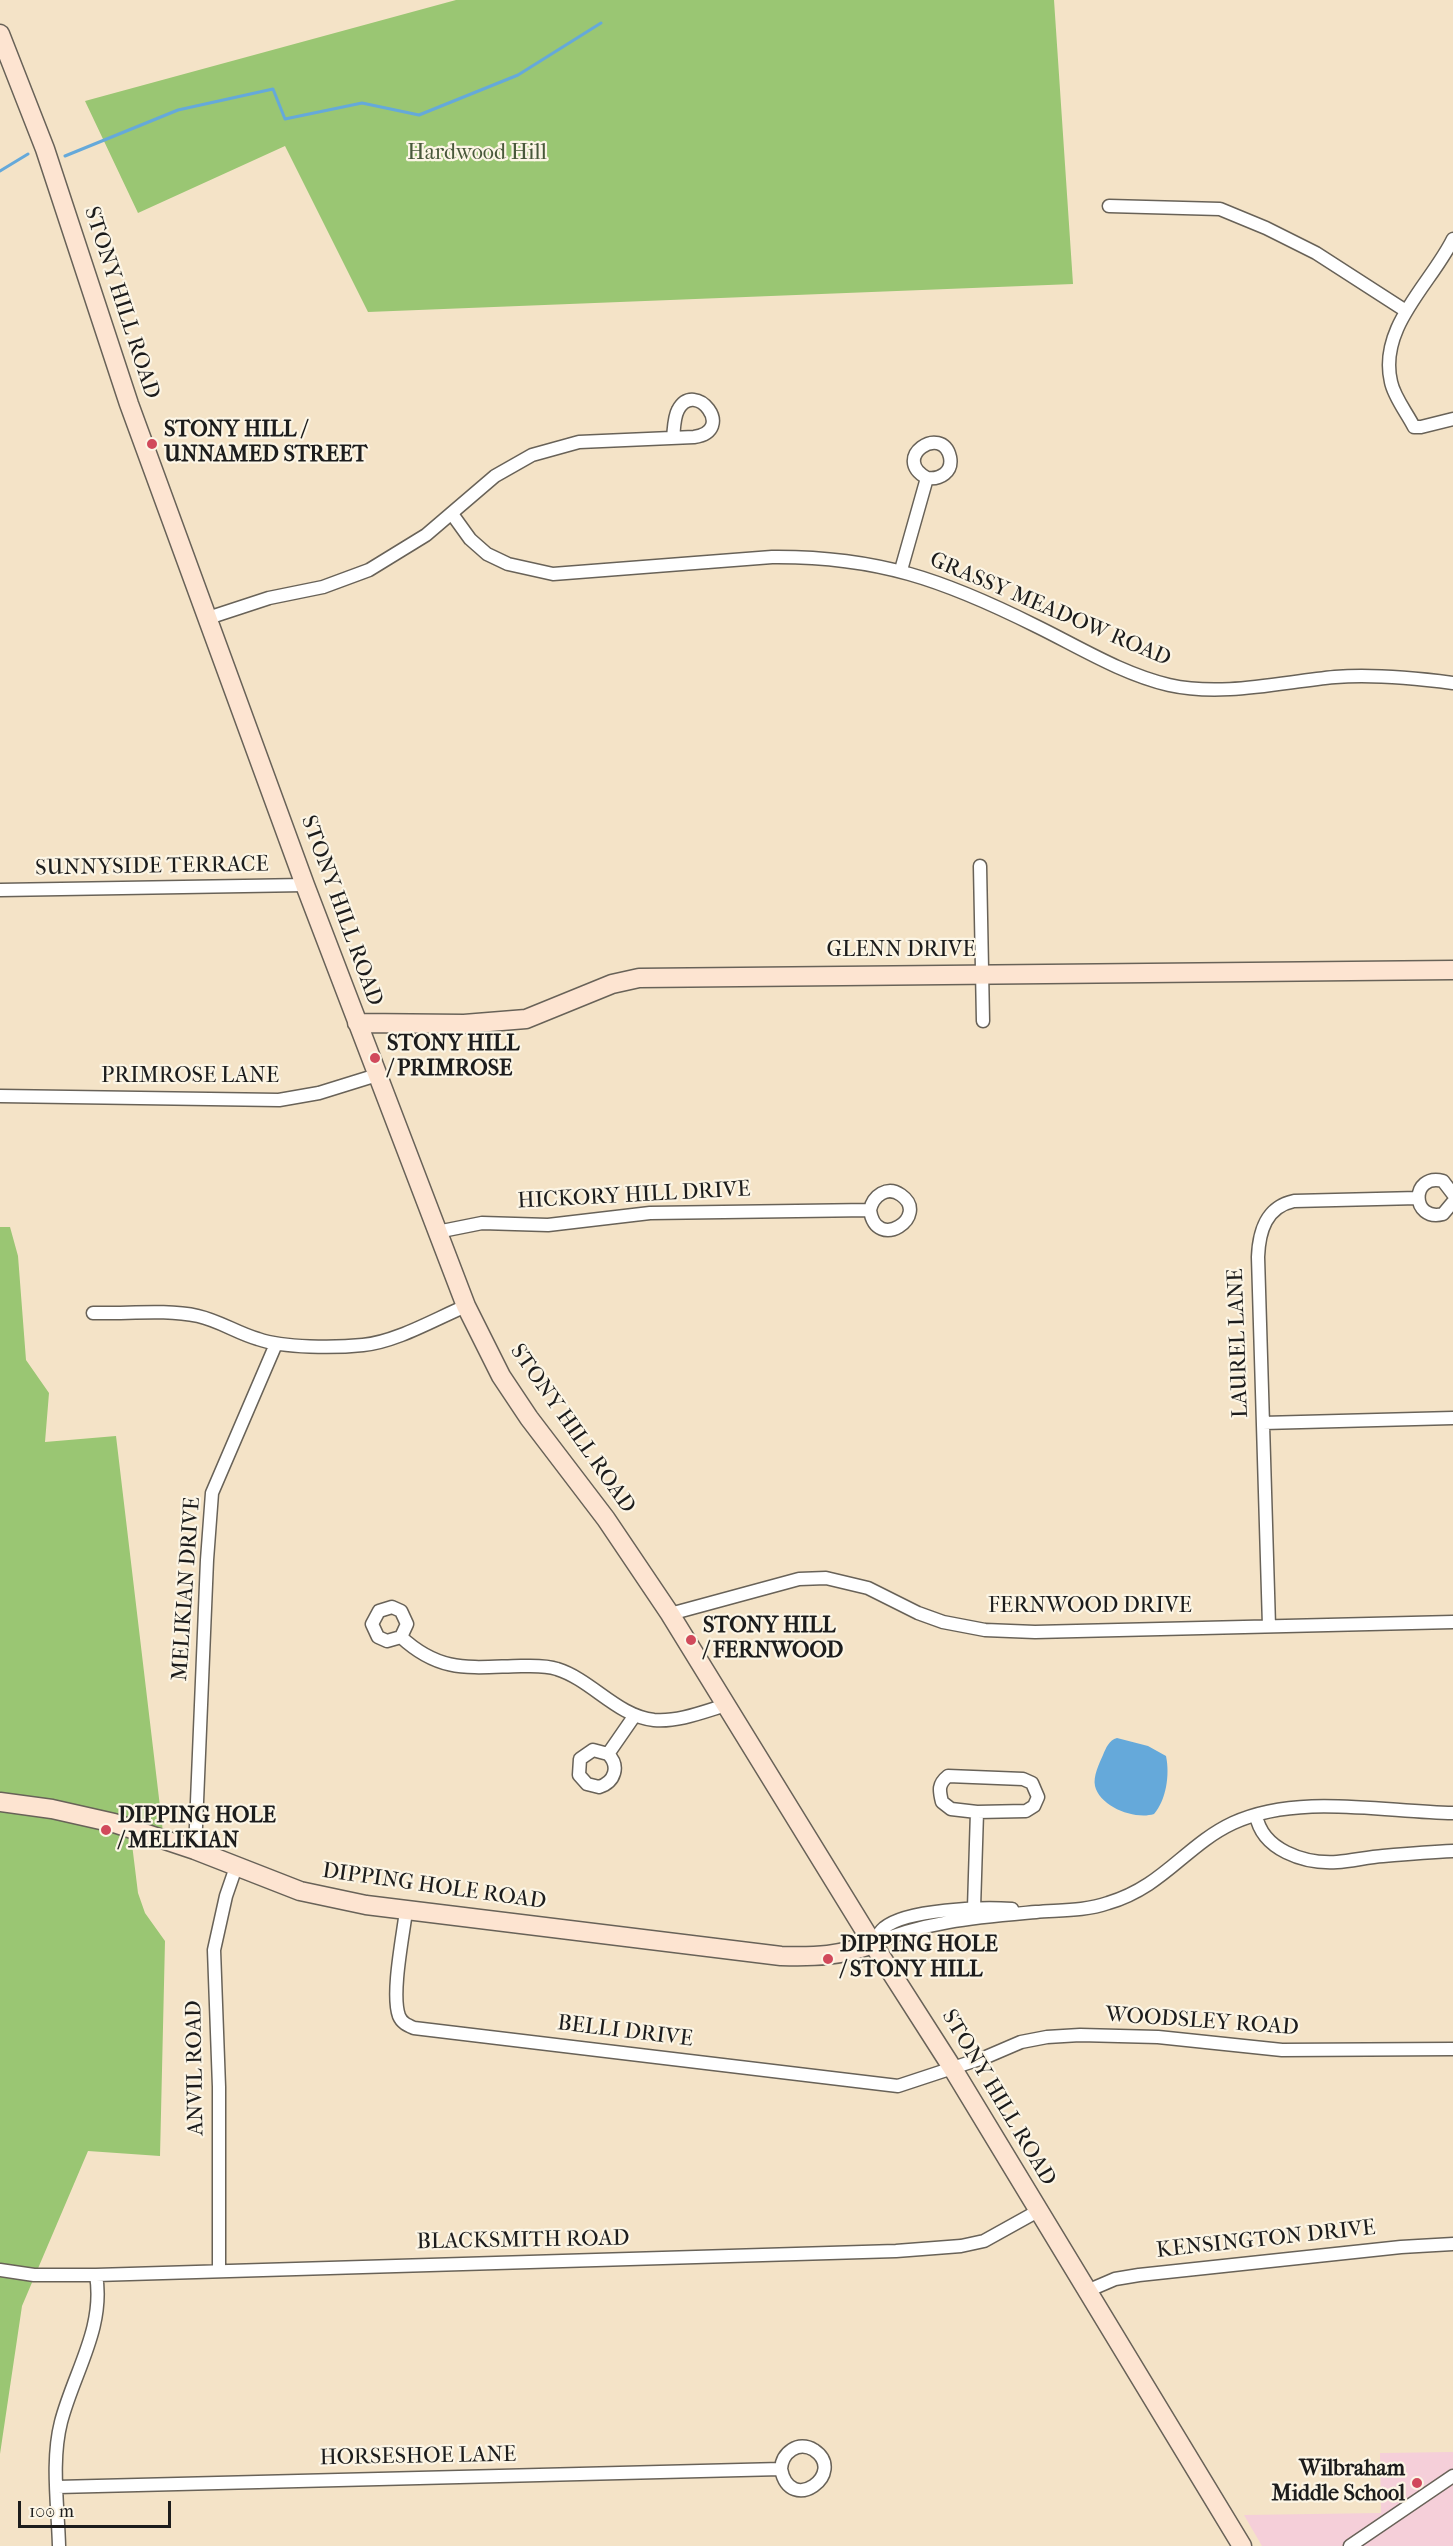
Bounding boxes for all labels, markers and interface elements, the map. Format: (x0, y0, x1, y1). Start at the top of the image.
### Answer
park label: Hardwood Hill (407, 141, 547, 167)
street label: STONY HILL ROAD (77, 204, 165, 402)
place label: STONY HILL / UNNAMED STREET (164, 418, 367, 470)
marker: STONY HILL / UNNAMED STREET (145, 437, 159, 451)
street label: GRASSY MEADOW ROAD (925, 547, 1175, 673)
street label: STONY HILL ROAD (294, 812, 388, 1010)
street label: SUNNYSIDE TERRACE (35, 852, 269, 882)
street label: GLENN DRIVE (826, 938, 976, 964)
place label: STONY HILL / PRIMROSE (387, 1032, 519, 1084)
marker: STONY HILL / PRIMROSE (368, 1051, 382, 1065)
street label: PRIMROSE LANE (101, 1064, 279, 1090)
street label: HICKORY HILL DRIVE (517, 1177, 751, 1215)
street label: LAUREL LANE (1223, 1268, 1255, 1418)
street label: STONY HILL ROAD (504, 1339, 640, 1519)
street label: MELIKIAN DRIVE (167, 1496, 207, 1682)
street label: FERNWOOD DRIVE (988, 1594, 1192, 1620)
place label: STONY HILL / FERNWOOD (703, 1614, 843, 1666)
marker: STONY HILL / FERNWOOD (684, 1633, 698, 1647)
place label: DIPPING HOLE / MELIKIAN (118, 1804, 276, 1856)
marker: DIPPING HOLE / MELIKIAN (99, 1823, 113, 1837)
street label: DIPPING HOLE ROAD (320, 1858, 548, 1916)
place label: DIPPING HOLE / STONY HILL (840, 1933, 998, 1984)
marker: DIPPING HOLE / STONY HILL (821, 1952, 835, 1966)
street label: ANVIL ROAD (182, 2000, 210, 2136)
street label: WOODSLEY ROAD (1105, 2002, 1299, 2042)
street label: STONY HILL ROAD (935, 2005, 1061, 2191)
street label: BELLI DRIVE (556, 2011, 694, 2053)
street label: KENSINGTON DRIVE (1155, 2215, 1377, 2265)
street label: BLACKSMITH ROAD (416, 2226, 630, 2256)
street label: HORSESHOE LANE (319, 2442, 517, 2472)
place label: Wilbraham Middle School (1272, 2457, 1405, 2508)
marker: Wilbraham Middle School (1410, 2476, 1424, 2490)
scale bar (21, 2489, 174, 2527)
text: 100 m (29, 2501, 74, 2522)

